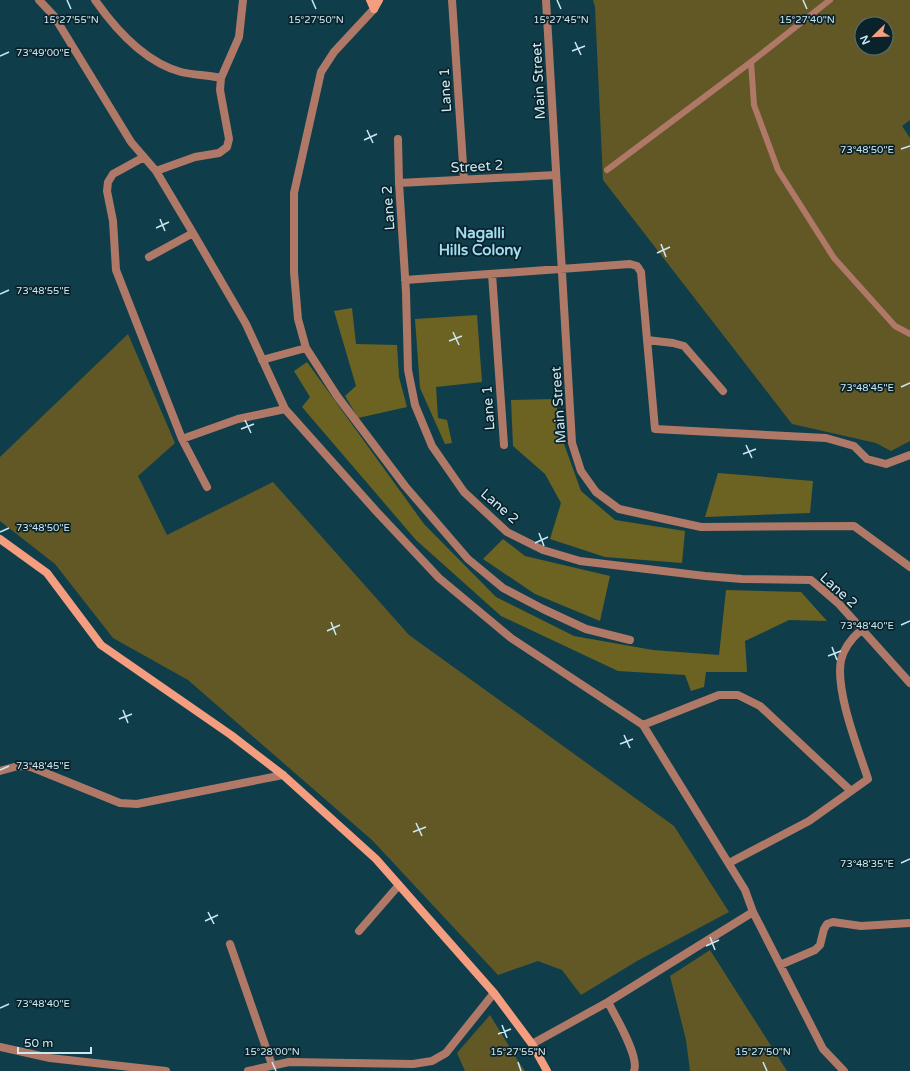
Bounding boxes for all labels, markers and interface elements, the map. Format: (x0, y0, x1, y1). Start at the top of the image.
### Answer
text: 15°27'55"N (43, 14, 99, 26)
text: 15°27'50"N (288, 14, 344, 26)
text: 15°27'45"N (533, 14, 589, 26)
text: 15°27'40"N (779, 14, 835, 26)
north arrow (854, 16, 894, 56)
text: N (858, 33, 873, 46)
street label: Main Street (528, 41, 549, 120)
text: 73°49'00"E (16, 47, 70, 59)
street label: Lane 1 (436, 67, 455, 113)
text: 73°48'50"E (840, 144, 894, 156)
street label: Street 2 (450, 157, 504, 176)
street label: Lane 2 (378, 185, 399, 231)
district label: Nagalli Hills Colony (439, 224, 521, 260)
text: 73°48'55"E (16, 285, 70, 297)
street label: Main Street (547, 365, 570, 444)
text: 73°48'45"E (840, 382, 894, 394)
street label: Lane 1 (478, 385, 499, 431)
street label: Lane 2 (477, 485, 522, 527)
text: 73°48'50"E (16, 522, 70, 534)
street label: Lane 2 (816, 569, 861, 612)
text: 73°48'40"E (840, 620, 894, 632)
text: 73°48'45"E (16, 760, 70, 772)
text: 73°48'35"E (840, 858, 894, 870)
text: 73°48'40"E (16, 998, 70, 1010)
scale bar (18, 1029, 91, 1055)
text: 50 m (24, 1036, 53, 1050)
text: 15°28'00"N (244, 1046, 300, 1058)
text: 15°27'55"N (490, 1046, 546, 1058)
text: 15°27'50"N (735, 1046, 791, 1058)

